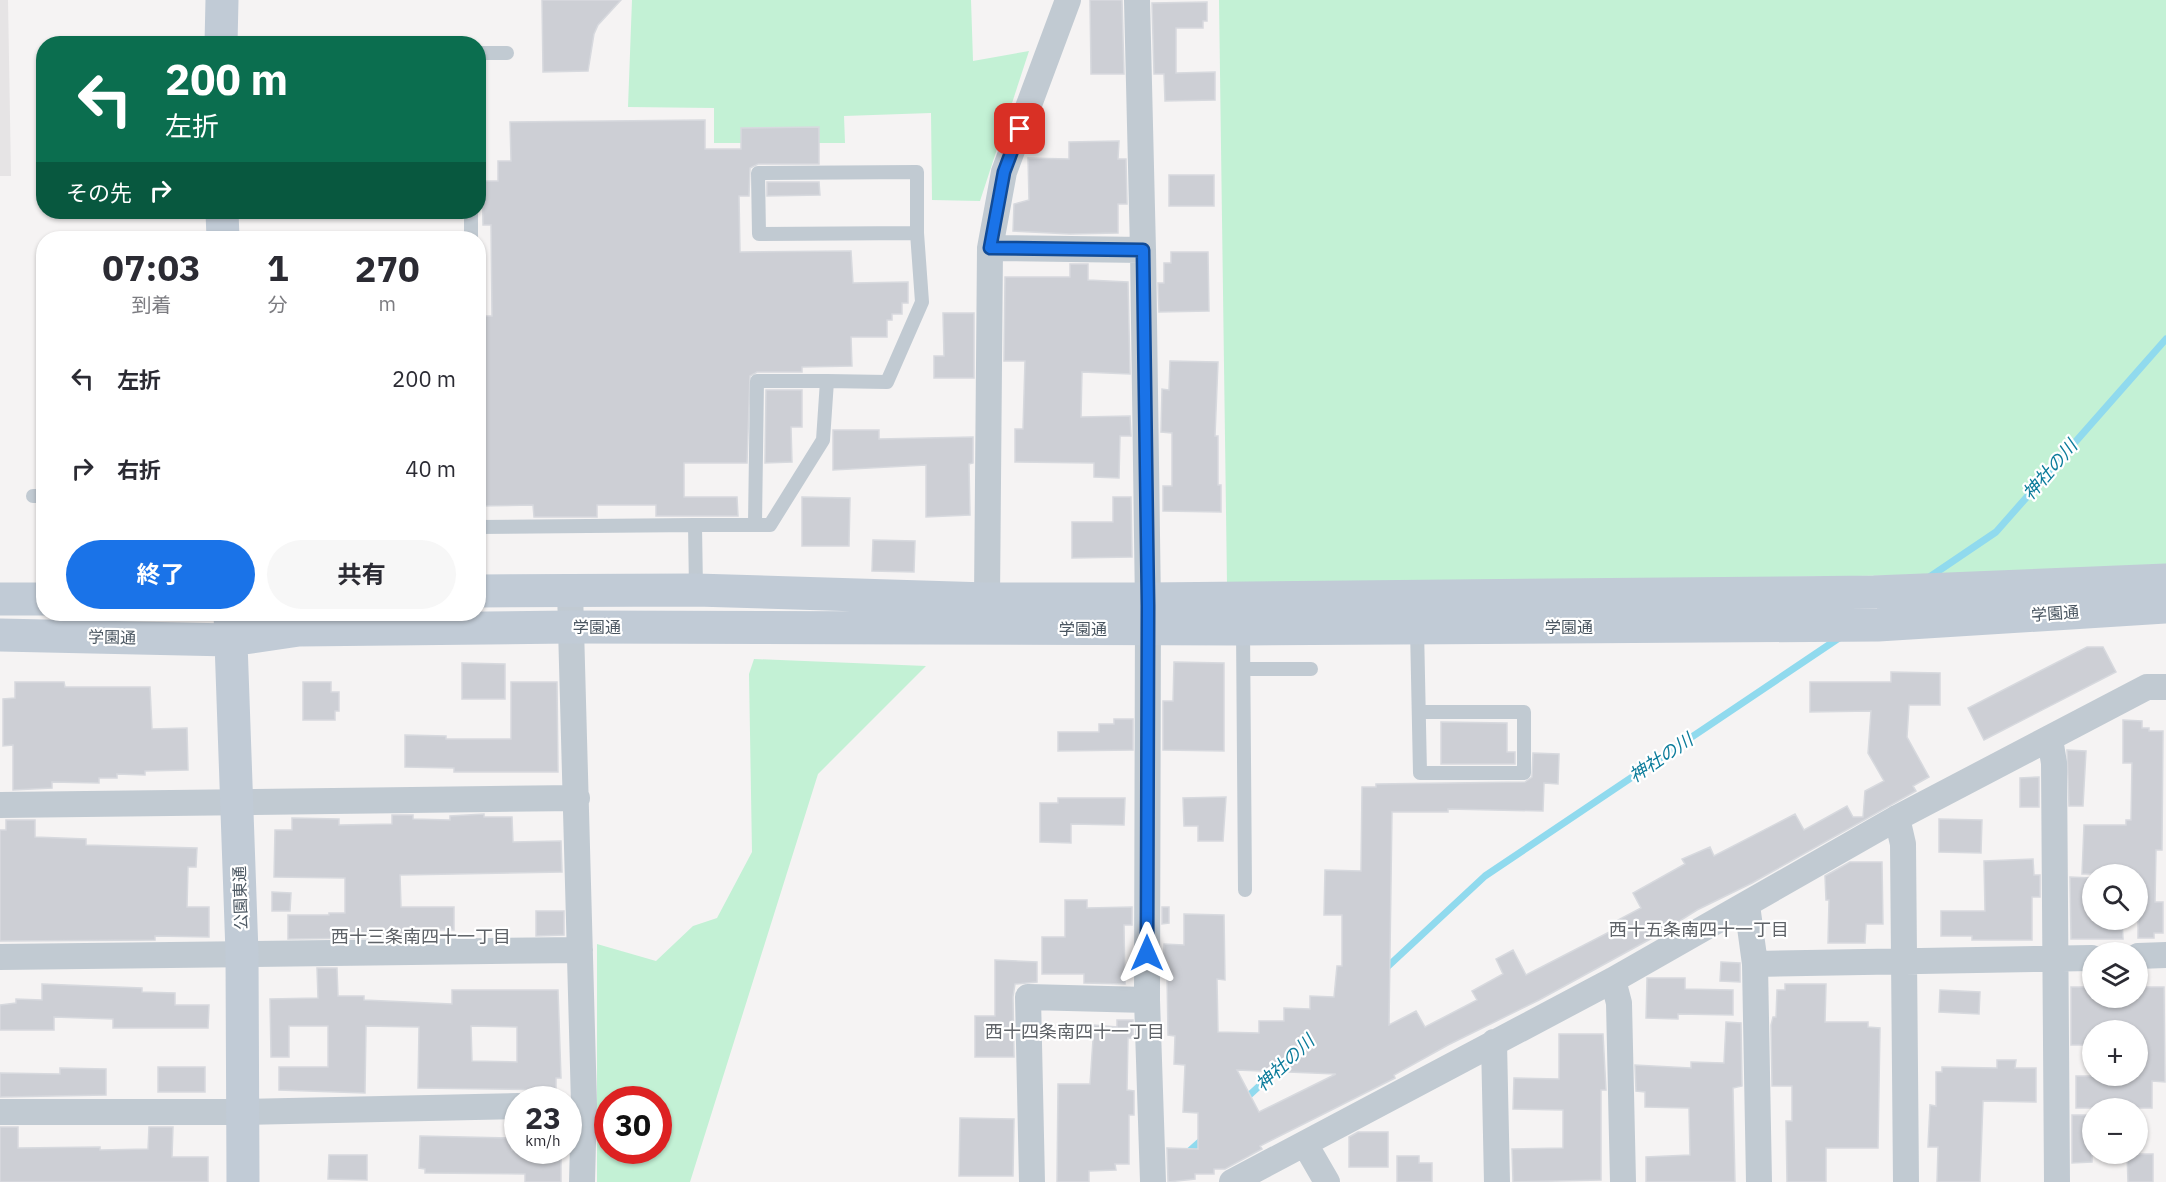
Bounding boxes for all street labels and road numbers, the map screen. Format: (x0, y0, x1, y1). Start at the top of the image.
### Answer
street label: 学園通 (2030, 601, 2080, 625)
street label: 学園通 (573, 617, 621, 637)
street label: 学園通 (1545, 617, 1593, 637)
street label: 学園通 (1059, 619, 1107, 639)
street label: 学園通 (88, 627, 136, 647)
street label: 公園東通 (229, 866, 251, 930)

